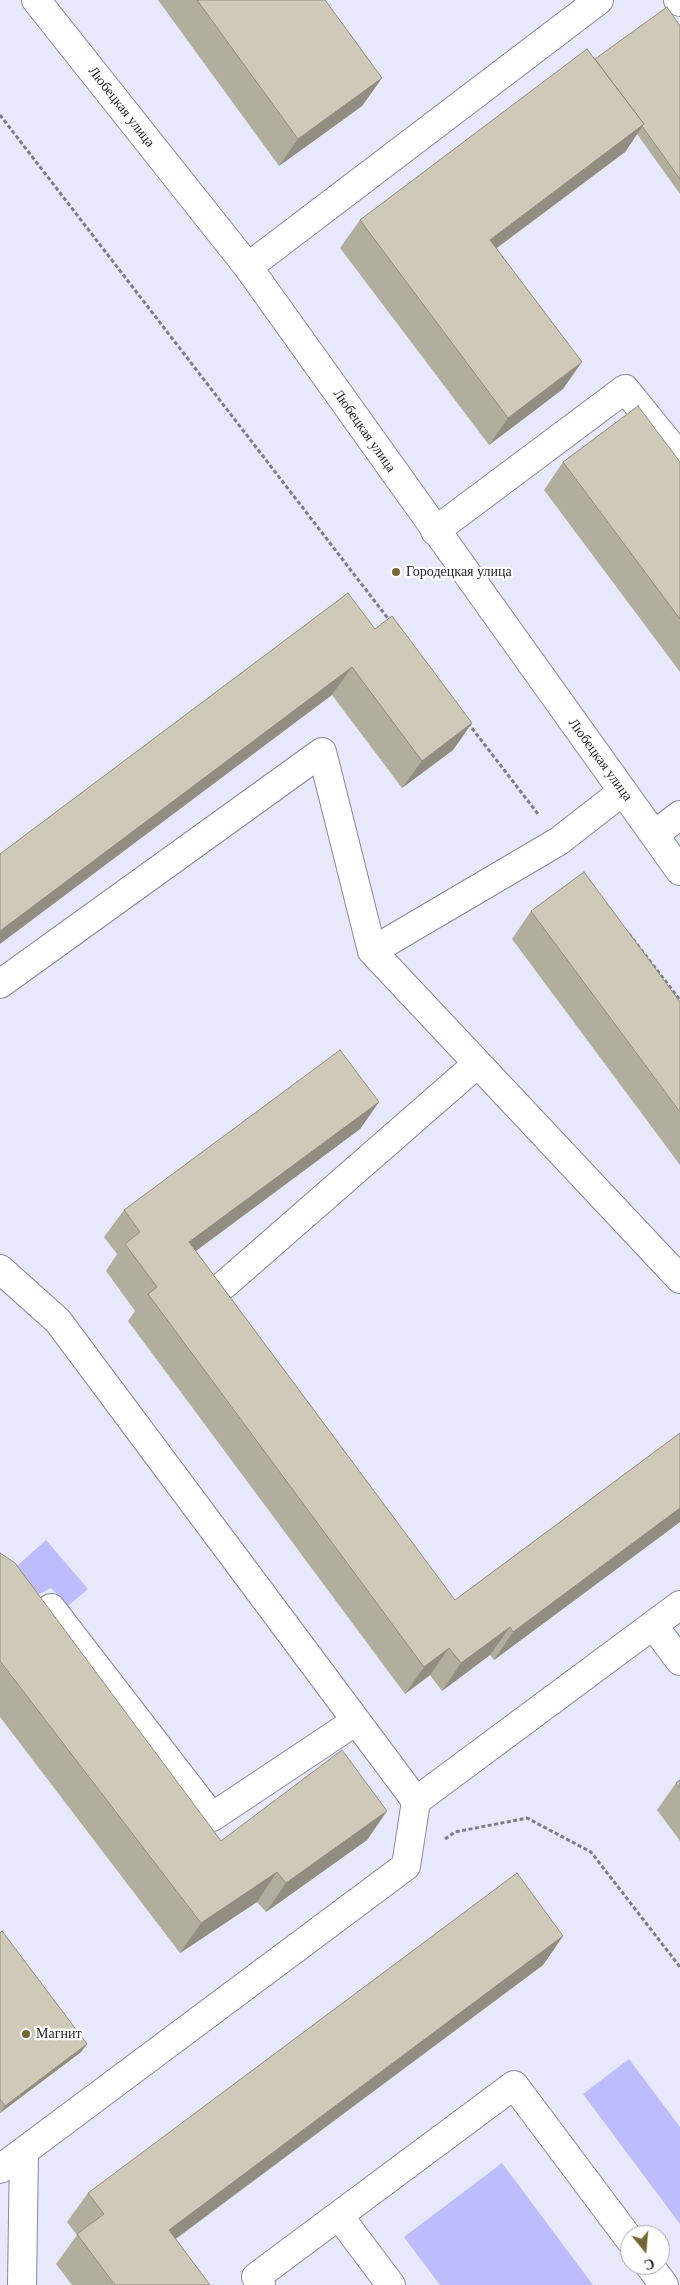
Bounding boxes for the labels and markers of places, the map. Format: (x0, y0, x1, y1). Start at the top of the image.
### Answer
place label: Городецкая улица (406, 564, 512, 580)
marker: Городецкая улица (390, 566, 402, 578)
place label: Магнит (36, 2026, 82, 2042)
marker: Магнит (20, 2028, 32, 2040)

